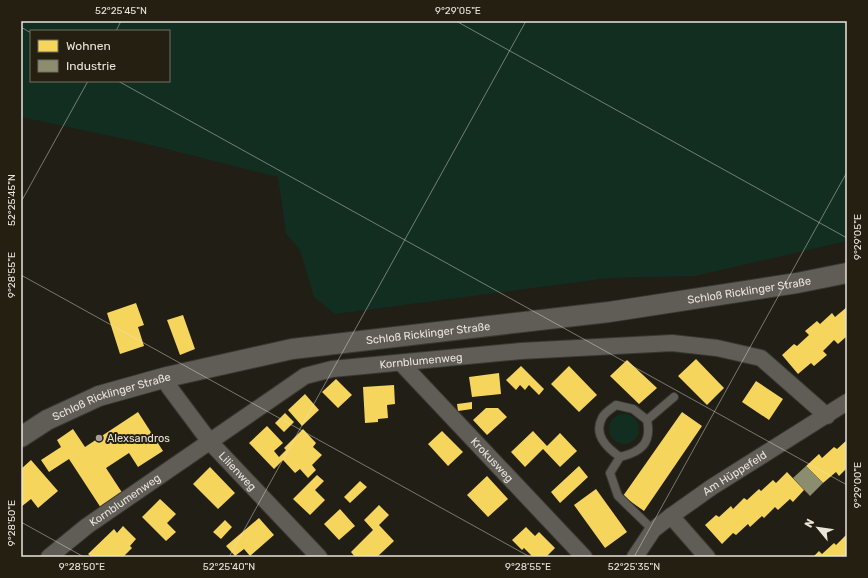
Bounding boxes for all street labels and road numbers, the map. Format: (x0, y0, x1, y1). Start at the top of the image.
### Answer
street label: Schloß Ricklinger Straße (686, 274, 812, 306)
street label: Schloß Ricklinger Straße (365, 319, 491, 347)
street label: Kornblumenweg (379, 350, 463, 371)
street label: Schloß Ricklinger Straße (50, 370, 172, 423)
street label: Krokusweg (468, 435, 516, 485)
street label: Am Hüppefeld (700, 448, 769, 498)
street label: Lilienweg (216, 449, 259, 493)
street label: Kornblumenweg (87, 471, 163, 529)

